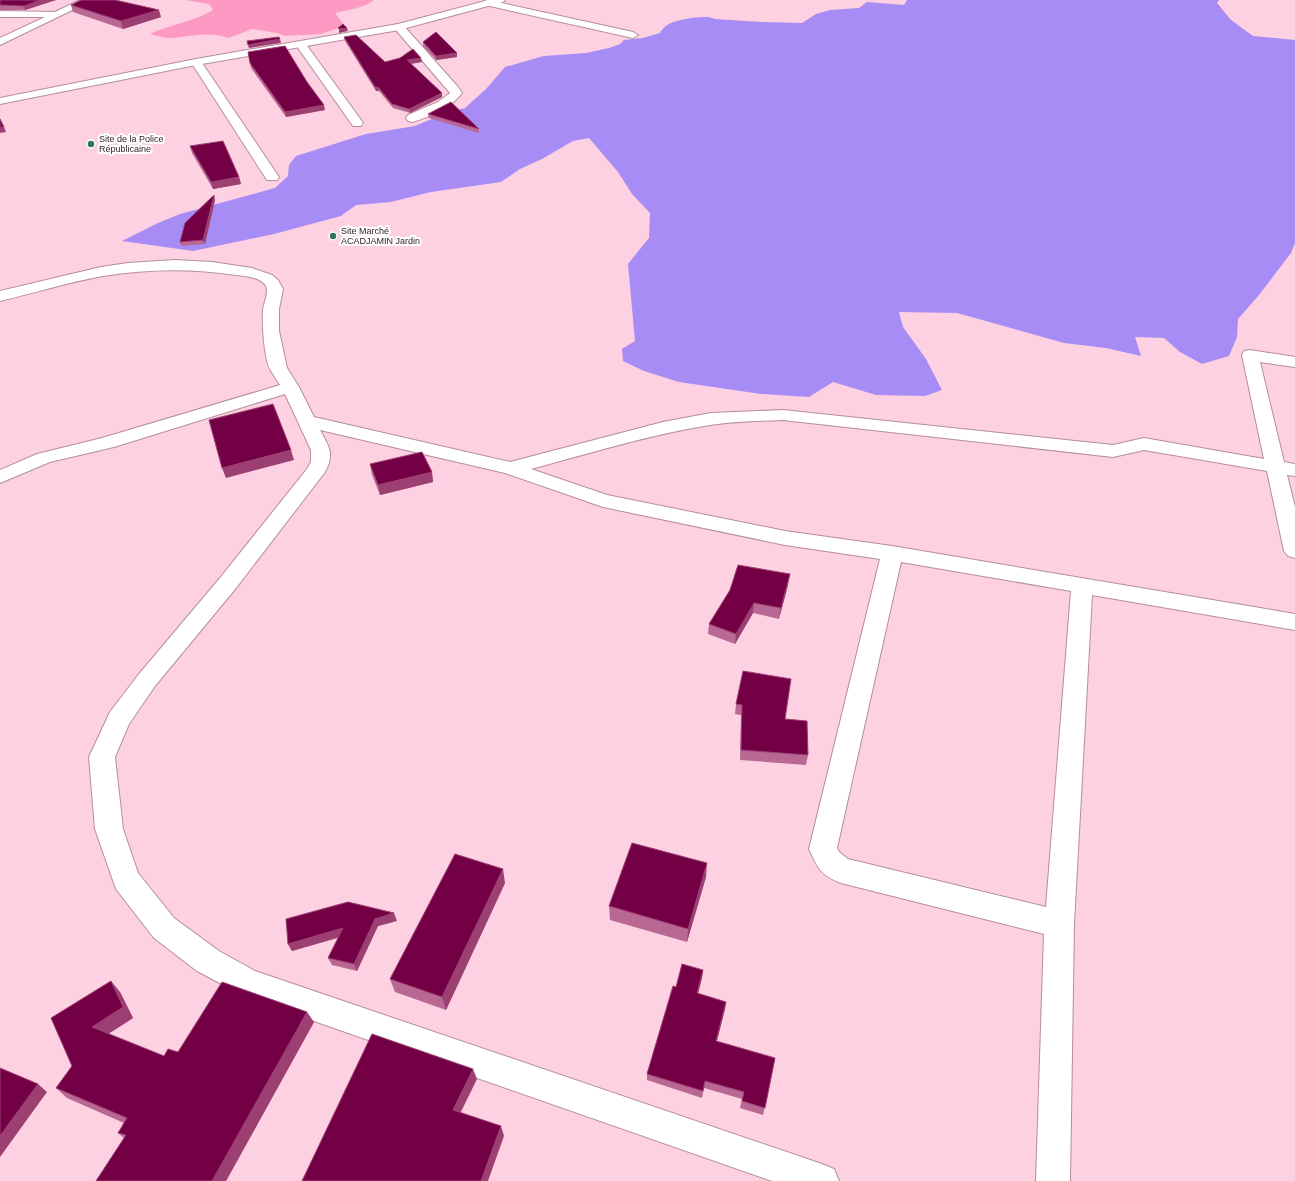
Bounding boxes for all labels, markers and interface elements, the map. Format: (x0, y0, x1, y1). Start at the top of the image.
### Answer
place label: Site de la Police Républicaine (99, 134, 164, 154)
marker: Site de la Police Républicaine (86, 139, 96, 149)
place label: Site Marché ACADJAMIN Jardin (341, 226, 420, 246)
marker: Site Marché ACADJAMIN Jardin (328, 231, 338, 241)

